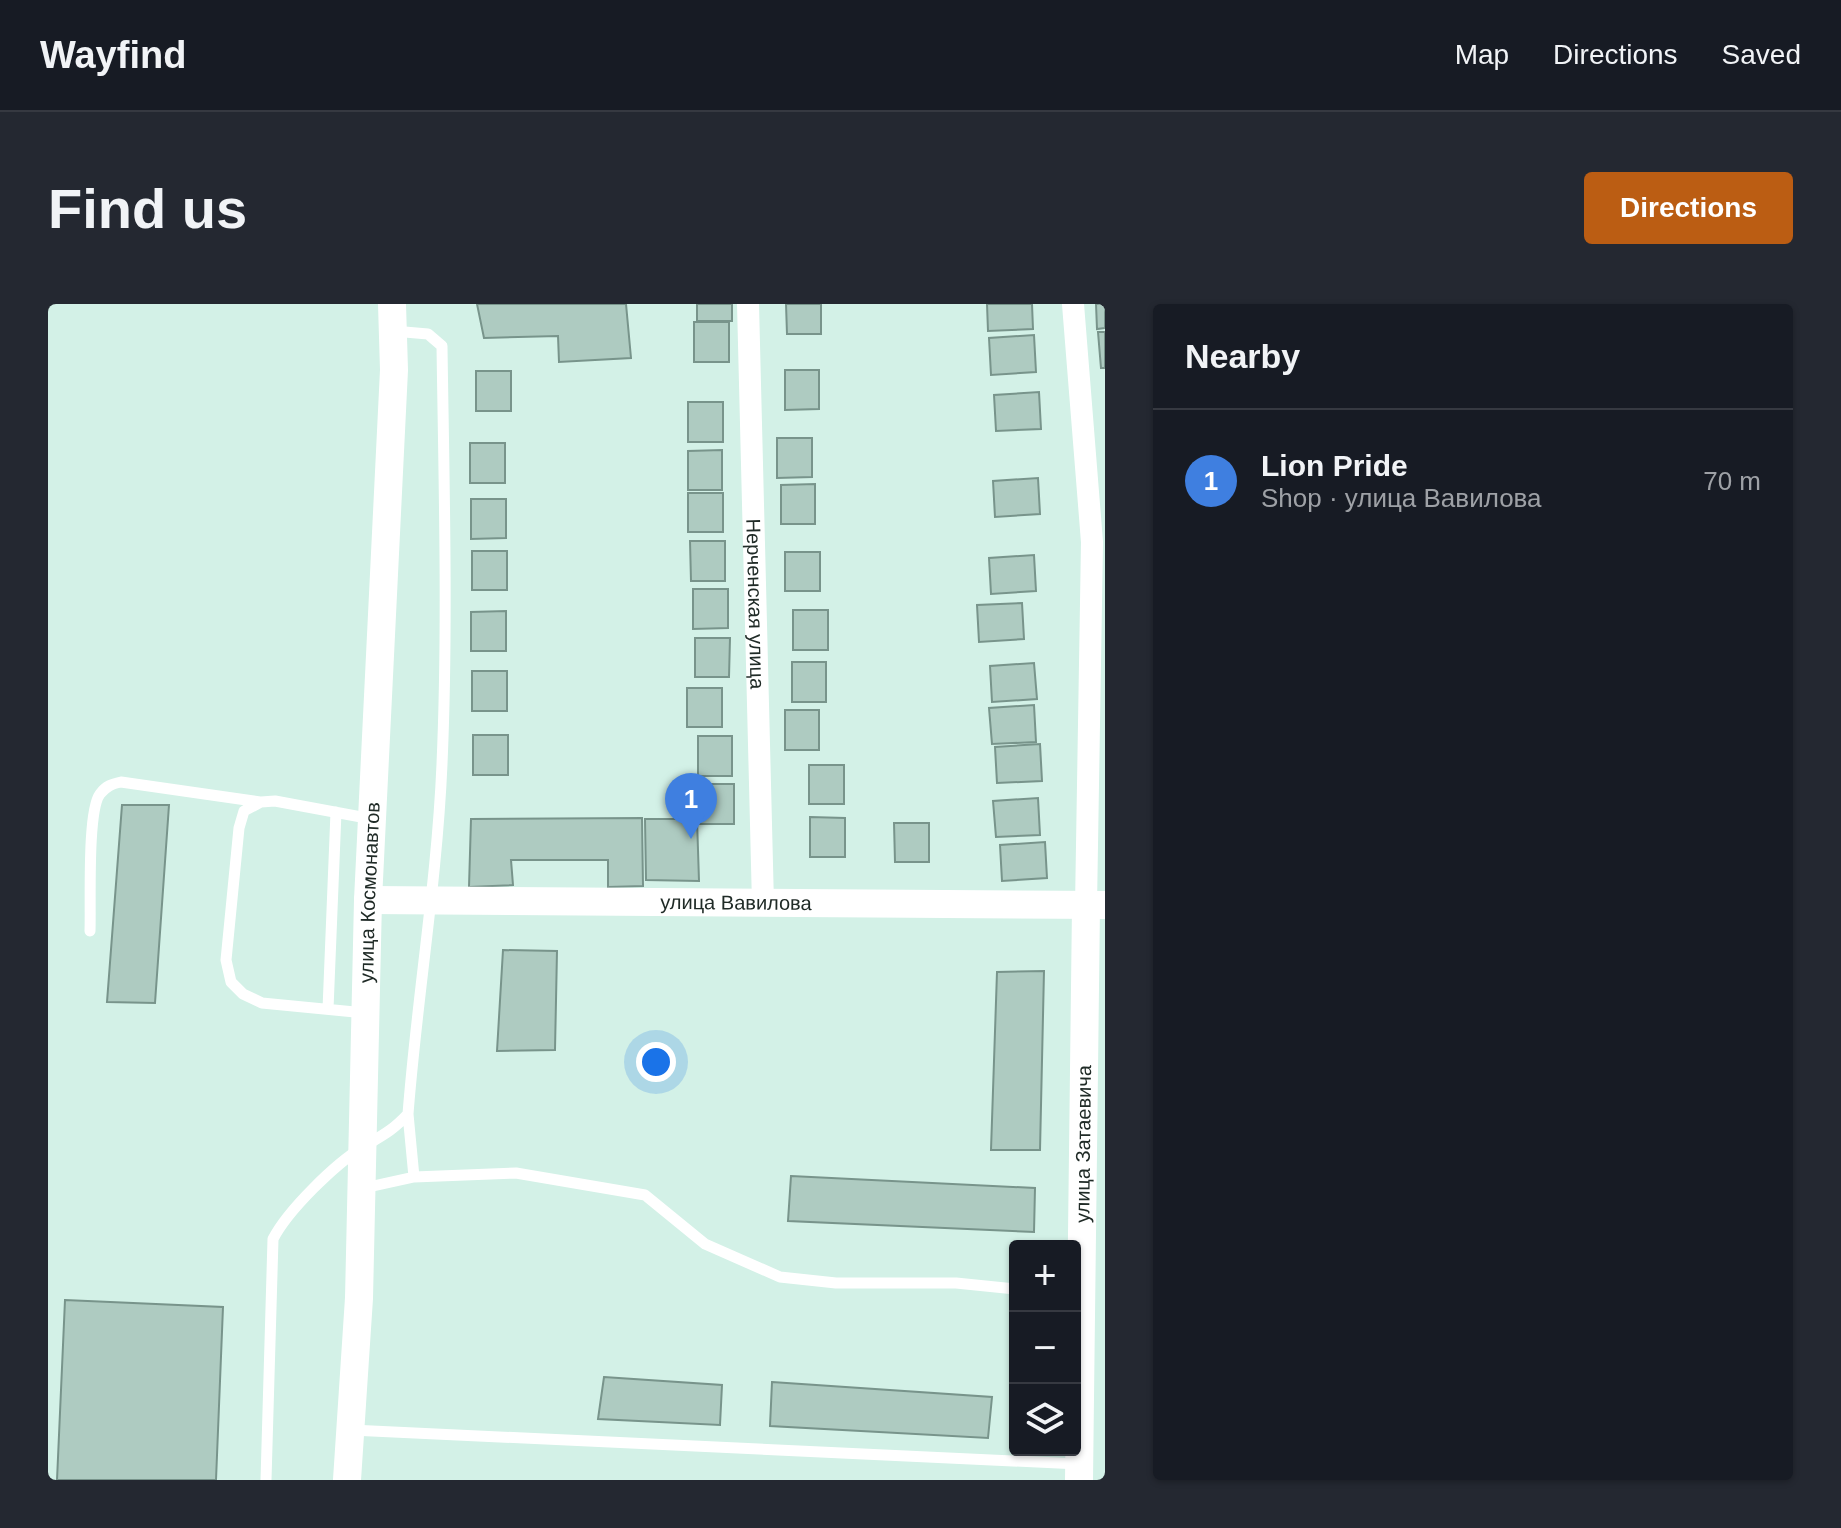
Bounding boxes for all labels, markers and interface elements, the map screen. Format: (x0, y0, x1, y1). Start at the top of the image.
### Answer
text: Wayfind (40, 34, 186, 76)
text: Map (1455, 39, 1509, 70)
text: Directions (1553, 39, 1678, 70)
text: Saved (1722, 39, 1801, 70)
button: Directions (1584, 172, 1793, 244)
text: Find us (48, 177, 247, 240)
text: Nearby (1185, 337, 1300, 375)
text: Lion Pride (1261, 449, 1408, 482)
text: 1 (1204, 466, 1218, 496)
text: 70 m (1703, 466, 1761, 496)
text: Shop · улица Вавилова (1261, 483, 1542, 513)
street label: Нерченская улица (742, 518, 769, 690)
pin: 1 (665, 773, 717, 839)
street label: улица Космонавтов (355, 801, 384, 983)
street label: улица Вавилова (660, 891, 813, 914)
your location (636, 1042, 676, 1082)
street label: улица Затаевича (1071, 1064, 1095, 1223)
map controls (1009, 1240, 1081, 1456)
button: + (1009, 1240, 1081, 1312)
button: − (1009, 1312, 1081, 1384)
button: layers (1009, 1384, 1081, 1456)

